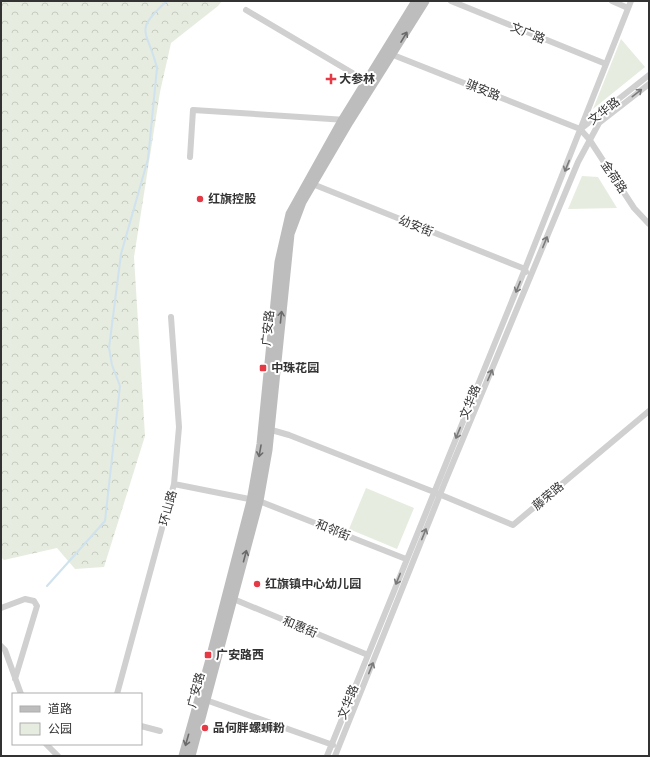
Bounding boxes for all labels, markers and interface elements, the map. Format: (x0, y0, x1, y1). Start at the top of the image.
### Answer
street label: 文广路 (509, 19, 548, 46)
one-way arrow (400, 31, 408, 43)
place label: 大参林 (339, 71, 375, 86)
marker: 大参林 (326, 74, 336, 84)
street label: 骐安路 (464, 76, 503, 103)
one-way arrow (631, 89, 642, 98)
street label: 文华路 (585, 94, 622, 128)
street label: 金荷路 (598, 158, 631, 196)
one-way arrow (562, 159, 570, 171)
place label: 红旗控股 (208, 191, 256, 206)
marker: 红旗控股 (195, 194, 205, 204)
street label: 幼安街 (397, 212, 436, 239)
one-way arrow (541, 237, 549, 249)
one-way arrow (514, 280, 522, 292)
street label: 广安路 (258, 309, 277, 347)
one-way arrow (277, 311, 284, 324)
place label: 中珠花园 (271, 360, 319, 375)
marker: 中珠花园 (258, 363, 268, 373)
one-way arrow (486, 370, 494, 382)
street label: 文华路 (456, 382, 483, 421)
one-way arrow (454, 426, 461, 438)
one-way arrow (255, 444, 263, 457)
street label: 藤荣路 (529, 478, 566, 513)
street label: 环山路 (156, 489, 179, 527)
street label: 和邻街 (314, 516, 353, 543)
one-way arrow (421, 529, 429, 541)
one-way arrow (241, 550, 249, 563)
one-way arrow (394, 572, 402, 584)
place label: 红旗镇中心幼儿园 (265, 576, 361, 591)
marker: 红旗镇中心幼儿园 (252, 579, 262, 589)
street label: 和惠街 (281, 613, 320, 640)
place label: 广安路西 (216, 647, 264, 662)
marker: 广安路西 (203, 650, 213, 660)
one-way arrow (367, 662, 375, 674)
street label: 广安路 (184, 671, 207, 709)
street label: 文华路 (334, 682, 361, 721)
legend (12, 693, 142, 745)
text: 道路 (48, 701, 72, 716)
place label: 品何胖螺蛳粉 (213, 720, 285, 735)
text: 公园 (48, 721, 72, 736)
marker: 品何胖螺蛳粉 (200, 723, 210, 733)
one-way arrow (183, 733, 190, 746)

